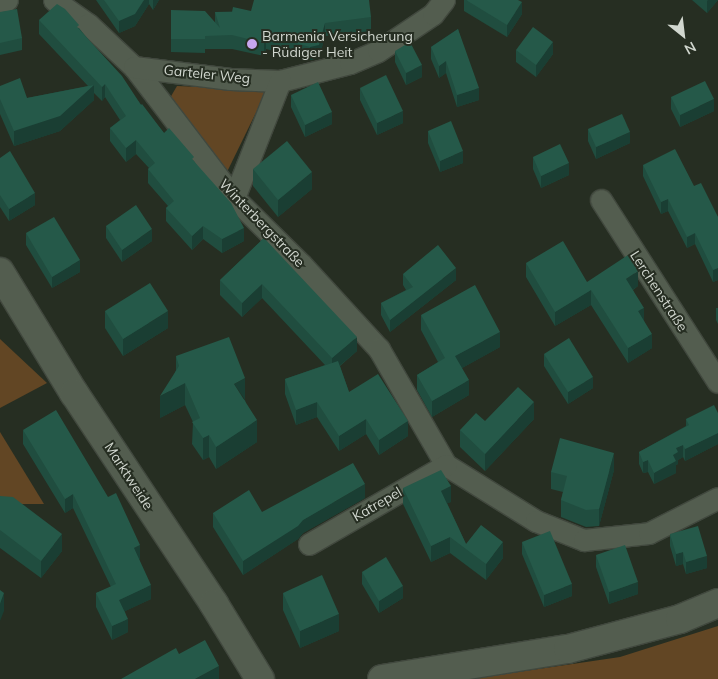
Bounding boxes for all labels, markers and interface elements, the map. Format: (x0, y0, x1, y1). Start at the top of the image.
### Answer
north arrow (658, 10, 708, 60)
place label: Barmenia Versicherung - Rüdiger Heit (262, 28, 413, 60)
marker: Barmenia Versicherung - Rüdiger Heit (246, 38, 258, 50)
text: N (681, 38, 699, 59)
street label: Garteler Weg (163, 61, 251, 87)
street label: Winterbergstraße (216, 176, 308, 270)
street label: Lerchenstraße (627, 248, 691, 334)
street label: Marktweide (101, 439, 157, 513)
street label: Katrepel (349, 483, 405, 525)

